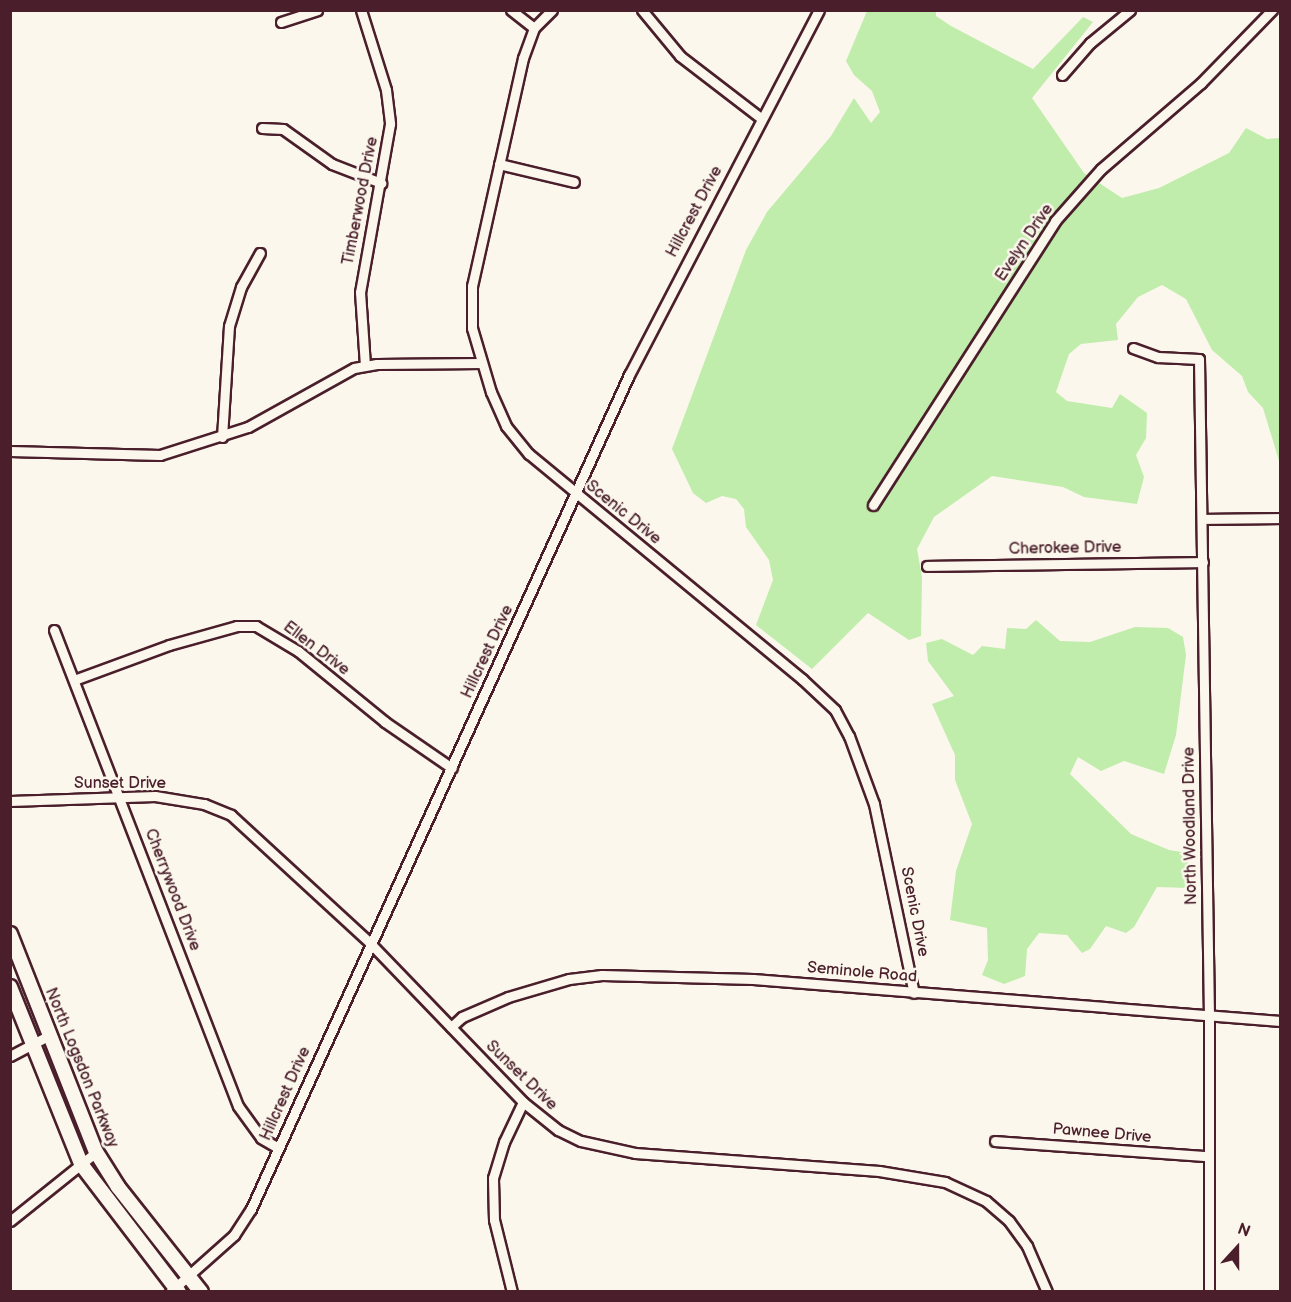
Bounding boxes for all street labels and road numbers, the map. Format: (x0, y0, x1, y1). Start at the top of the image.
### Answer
street label: Timberwood Drive (339, 135, 383, 267)
street label: Hillcrest Drive (663, 163, 727, 261)
street label: Evelyn Drive (992, 201, 1058, 285)
street label: Scenic Drive (582, 477, 664, 549)
street label: Cherokee Drive (1008, 538, 1122, 560)
street label: Hillcrest Drive (458, 602, 518, 702)
street label: Ellen Drive (279, 618, 353, 680)
street label: North Woodland Drive (1180, 746, 1202, 906)
street label: Sunset Drive (74, 774, 166, 794)
street label: Cherrywood Drive (140, 826, 204, 954)
street label: Scenic Drive (896, 866, 932, 958)
street label: Seminole Road (806, 959, 918, 987)
street label: North Logsdon Parkway (40, 985, 122, 1151)
street label: Sunset Drive (481, 1037, 561, 1115)
street label: Hillcrest Drive (257, 1044, 315, 1144)
street label: Pawnee Drive (1052, 1120, 1152, 1148)

